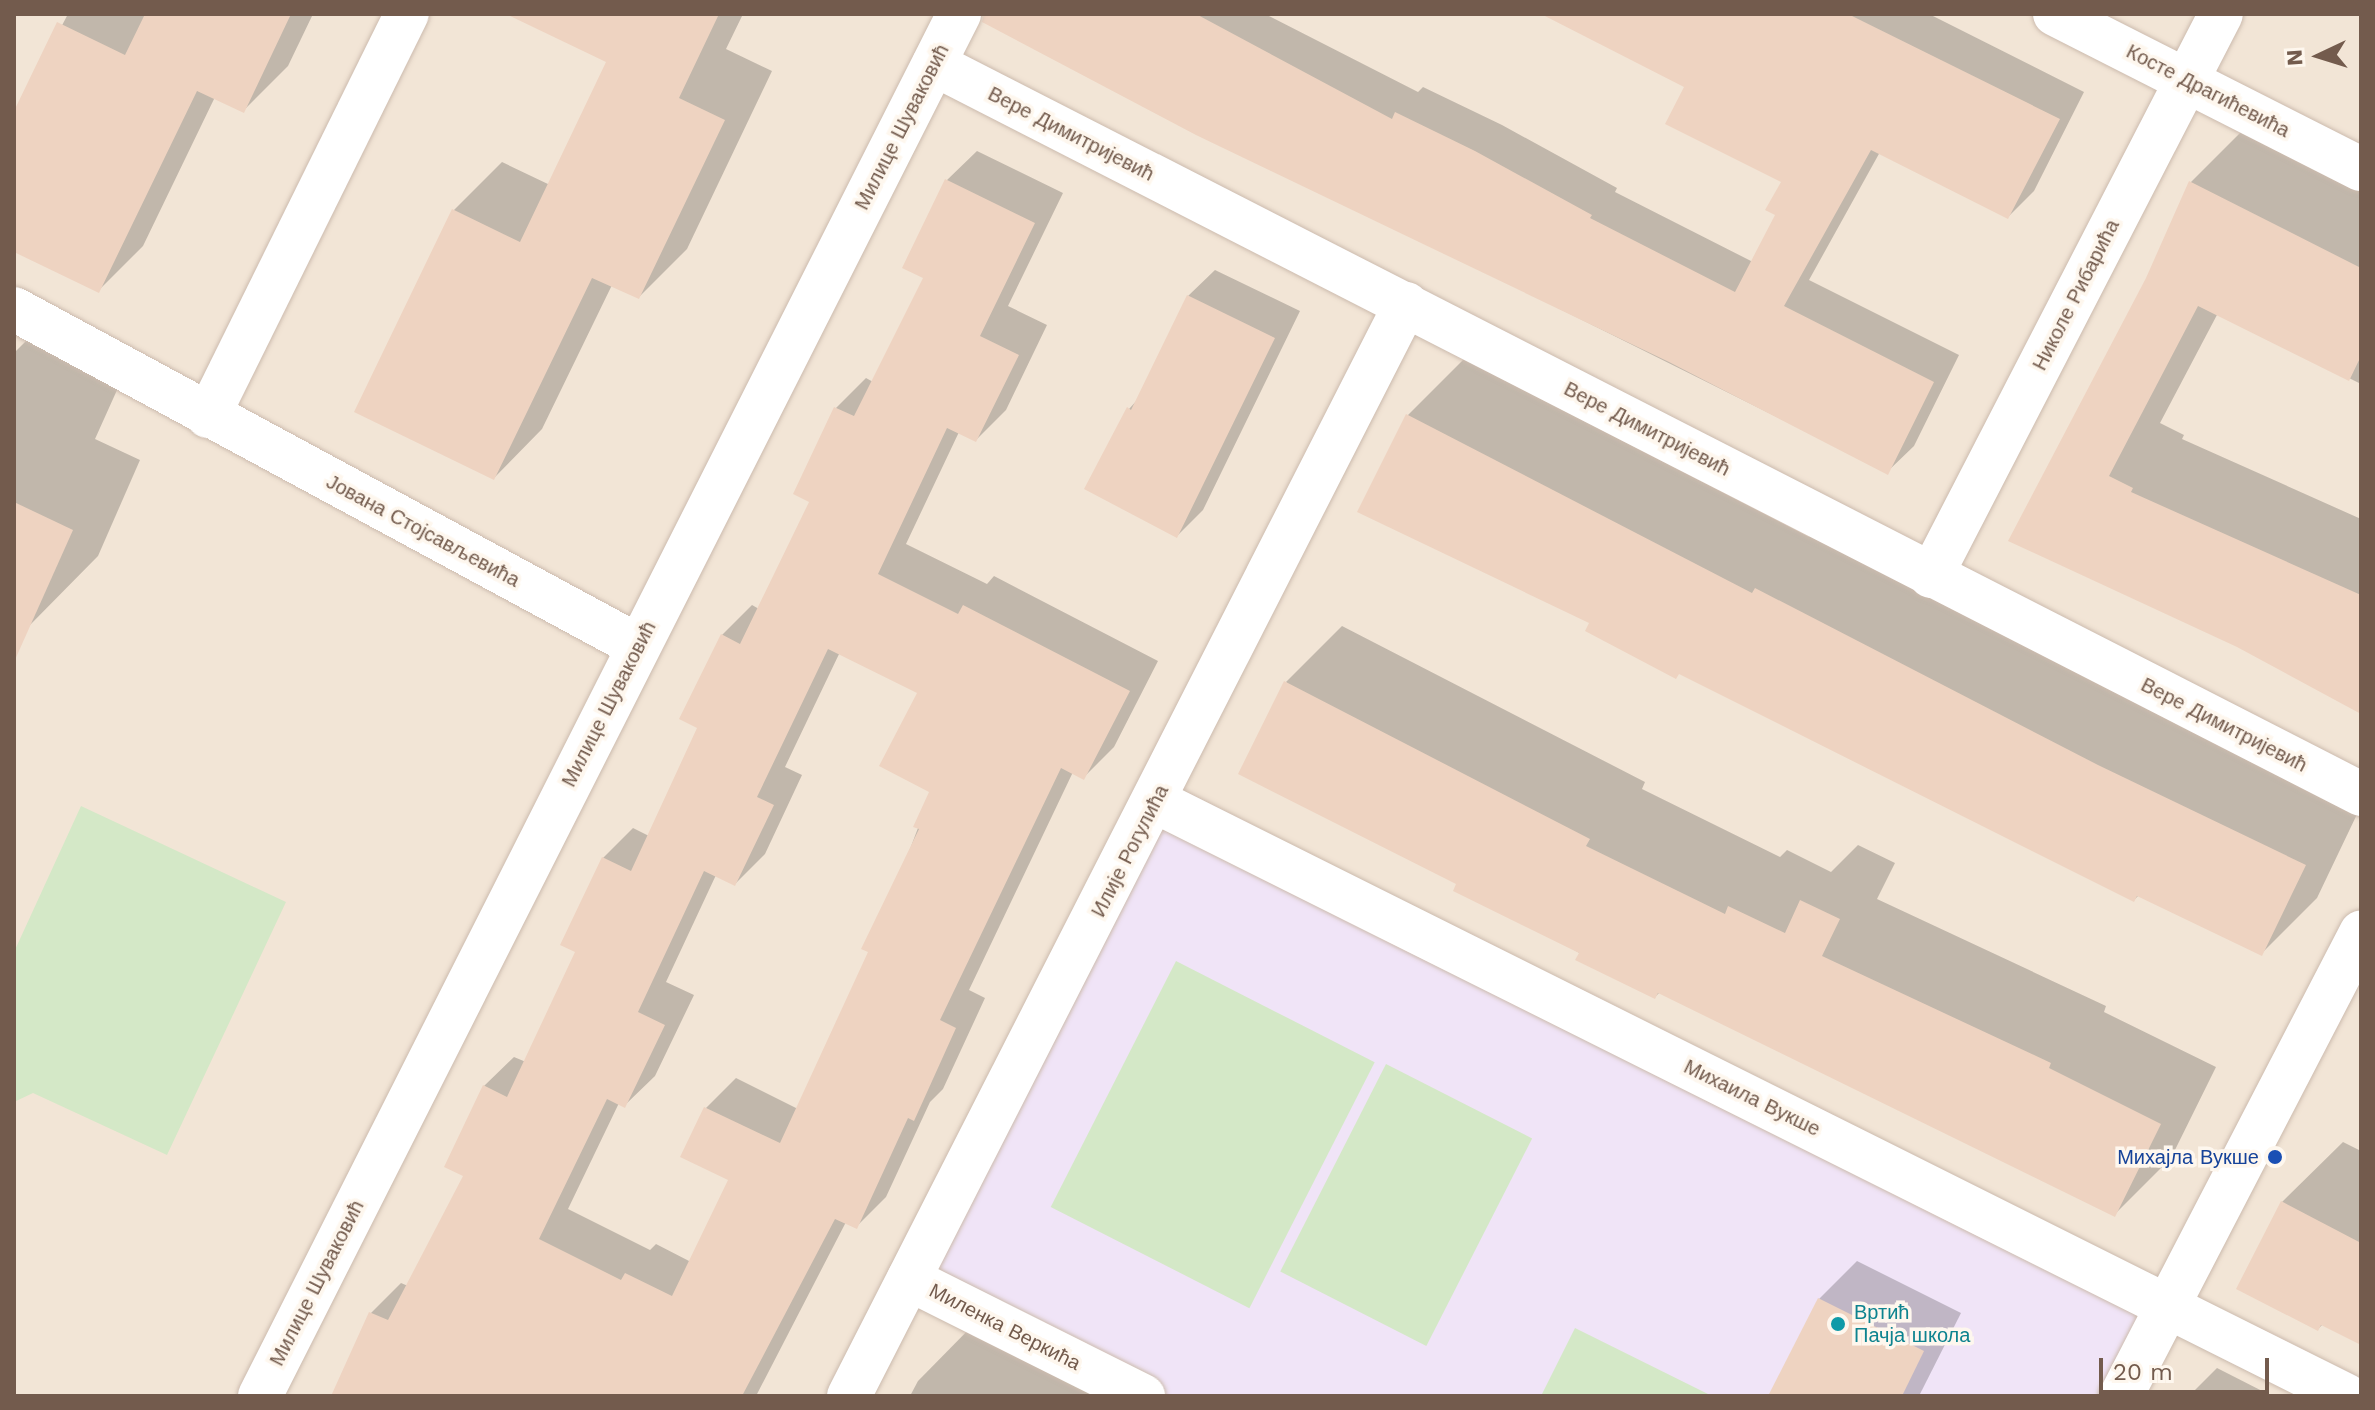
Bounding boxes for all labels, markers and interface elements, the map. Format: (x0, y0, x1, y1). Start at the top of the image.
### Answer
north arrow (2279, 16, 2359, 96)
street label: Косте Драгићевића (2122, 39, 2294, 143)
street label: Милице Шуваковић (850, 40, 954, 214)
text: N (2282, 49, 2308, 67)
street label: Вере Димитријевић (984, 82, 1158, 186)
street label: Николе Рибарића (2028, 216, 2124, 374)
street label: Вере Димитријевић (1560, 377, 1734, 481)
street label: Јована Стојсављевића (322, 470, 524, 592)
street label: Милице Шуваковић (557, 617, 661, 791)
street label: Вере Димитријевић (2137, 673, 2311, 777)
street label: Илије Рогулића (1086, 781, 1174, 921)
street label: Михаила Вукше (1680, 1055, 1824, 1141)
place label: Михајла Вукше (2117, 1145, 2259, 1169)
marker: Михајла Вукше (2266, 1148, 2284, 1166)
street label: Милице Шуваковић (265, 1196, 369, 1370)
street label: Миленка Веркића (925, 1279, 1085, 1375)
place label: Вртић Пачја школа (1854, 1300, 1970, 1347)
marker: Вртић Пачја школа (1829, 1315, 1847, 1333)
scale bar (2103, 1342, 2273, 1392)
text: 20 m (2113, 1358, 2173, 1386)

